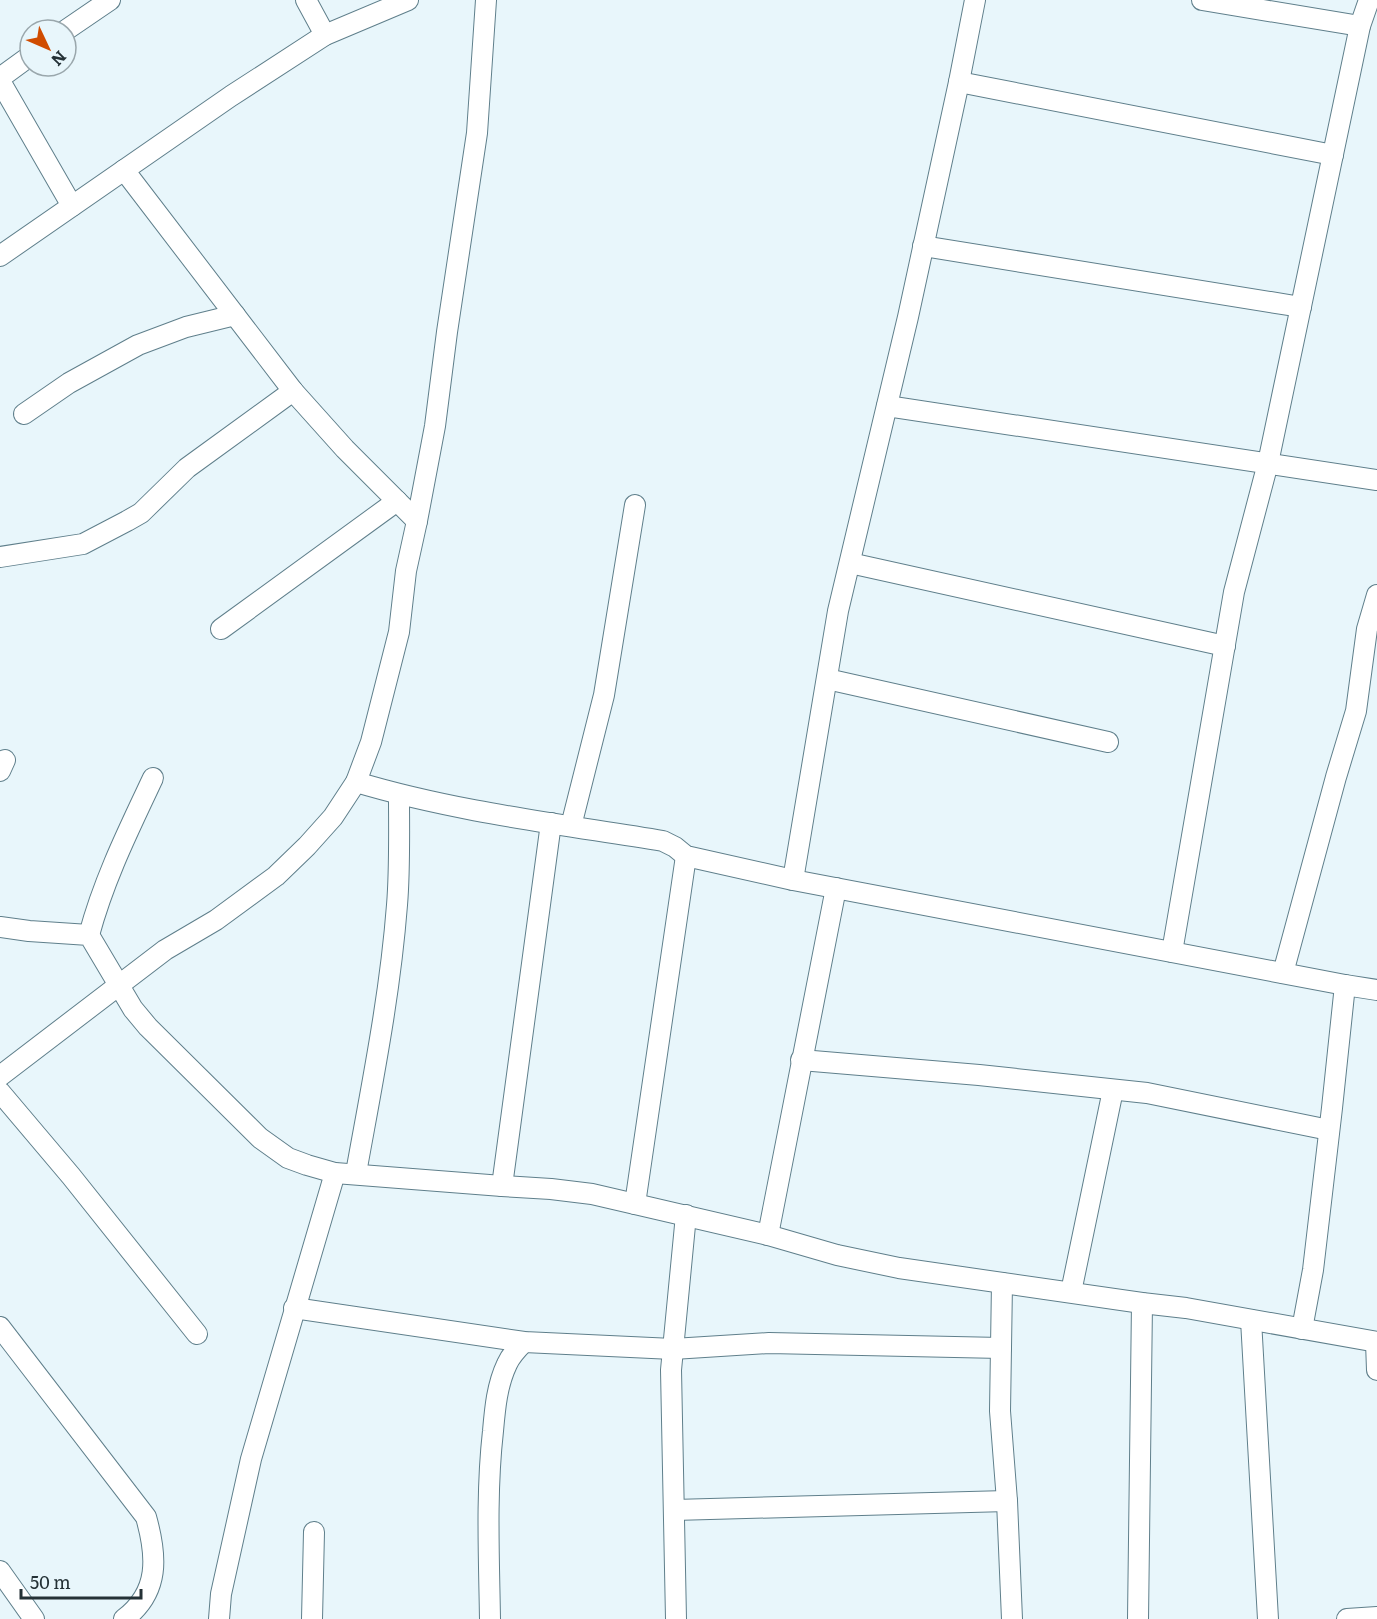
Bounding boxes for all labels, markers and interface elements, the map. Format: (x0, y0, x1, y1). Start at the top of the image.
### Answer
north arrow (18, 18, 78, 78)
text: N (46, 46, 73, 72)
scale bar (21, 1562, 141, 1600)
text: 50 m (30, 1568, 71, 1595)

